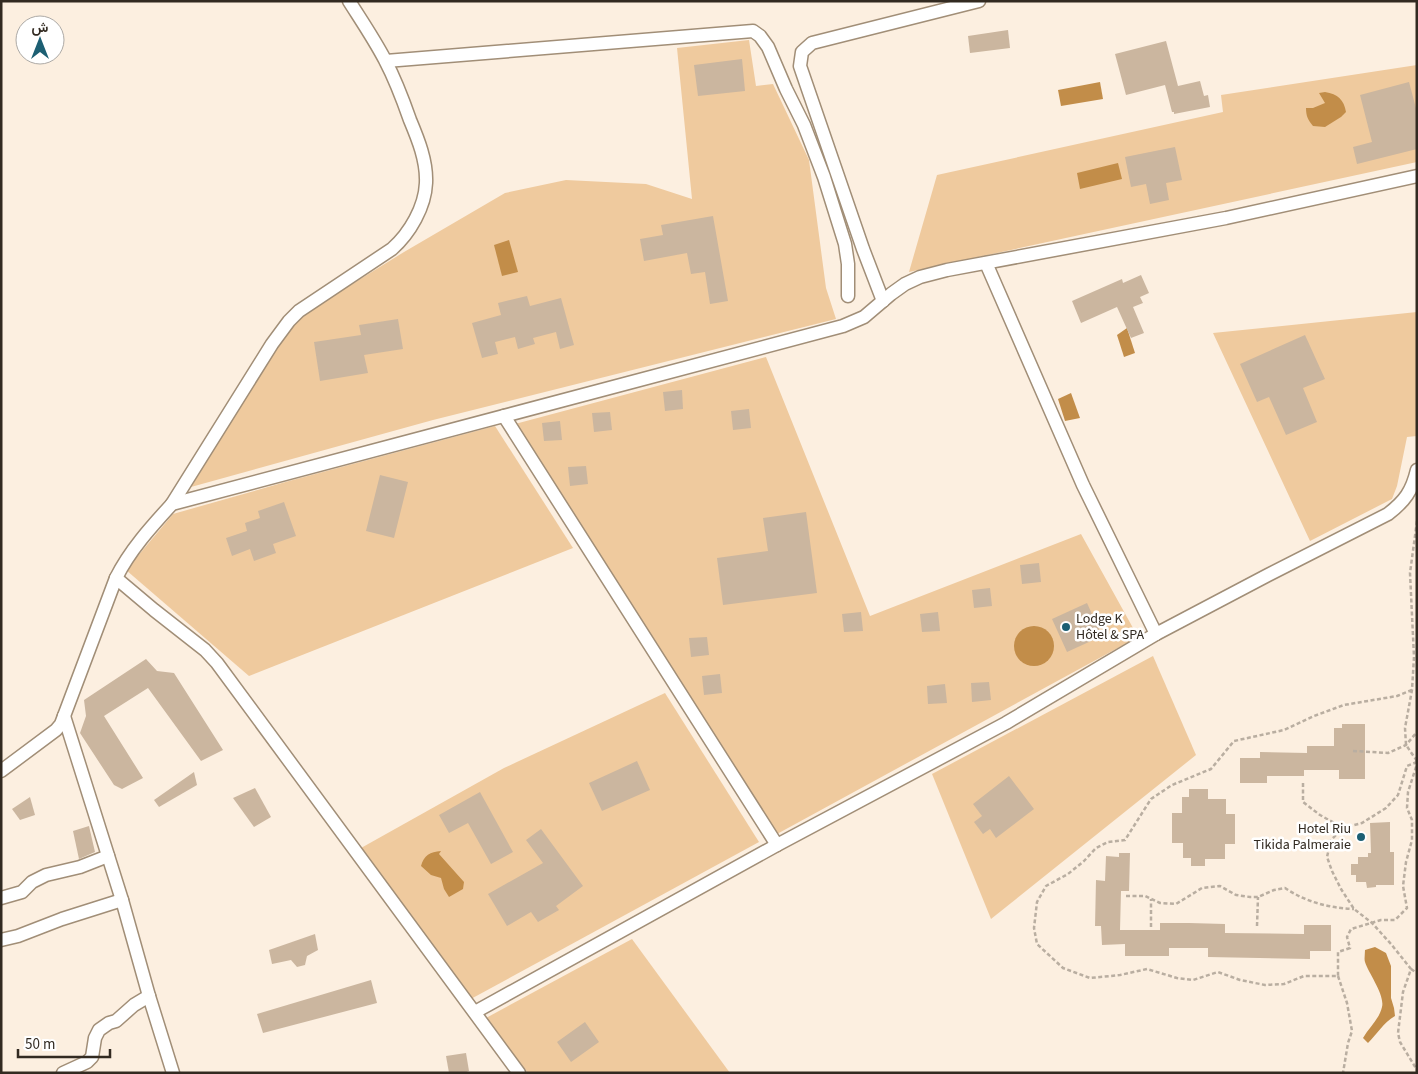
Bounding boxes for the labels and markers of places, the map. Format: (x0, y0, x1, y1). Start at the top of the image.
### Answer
place label: Lodge K Hôtel & SPA (1076, 609, 1144, 645)
marker: Lodge K Hôtel & SPA (1060, 621, 1072, 633)
place label: Hotel Riu Tikida Palmeraie (1254, 819, 1351, 855)
marker: Hotel Riu Tikida Palmeraie (1355, 831, 1367, 843)

